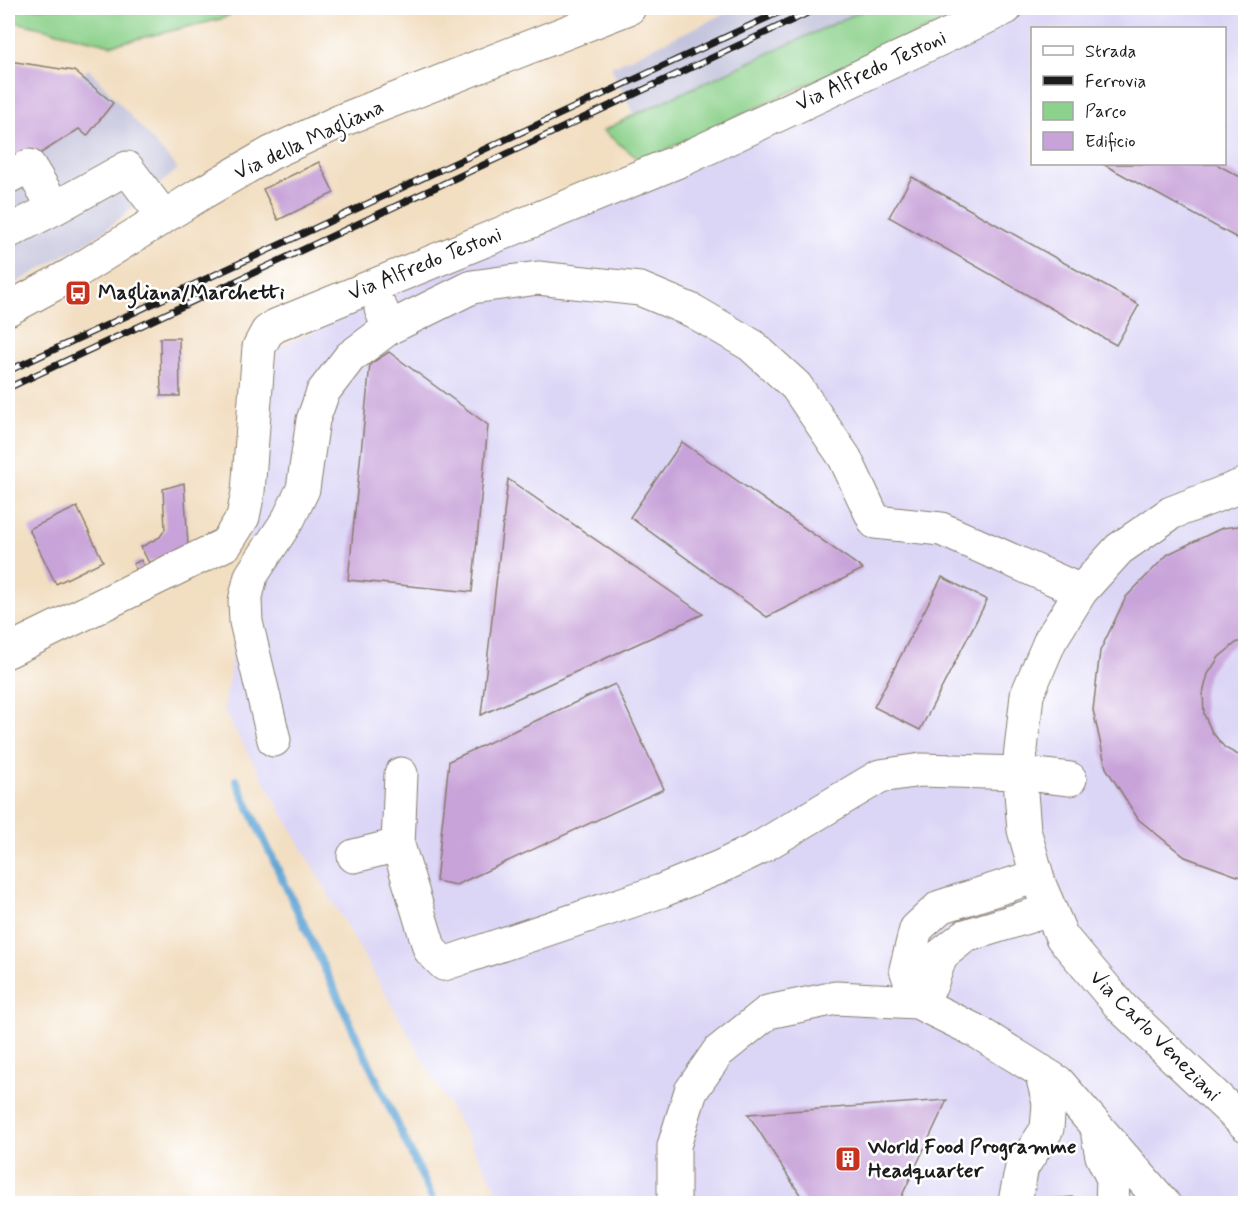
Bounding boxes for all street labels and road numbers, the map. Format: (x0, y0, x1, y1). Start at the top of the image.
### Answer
street label: Via Alfredo Testoni (791, 24, 951, 118)
street label: Via della Magliana (230, 93, 389, 189)
street label: Via Alfredo Testoni (344, 220, 506, 308)
street label: Via Carlo Veneziani (1083, 964, 1227, 1108)

